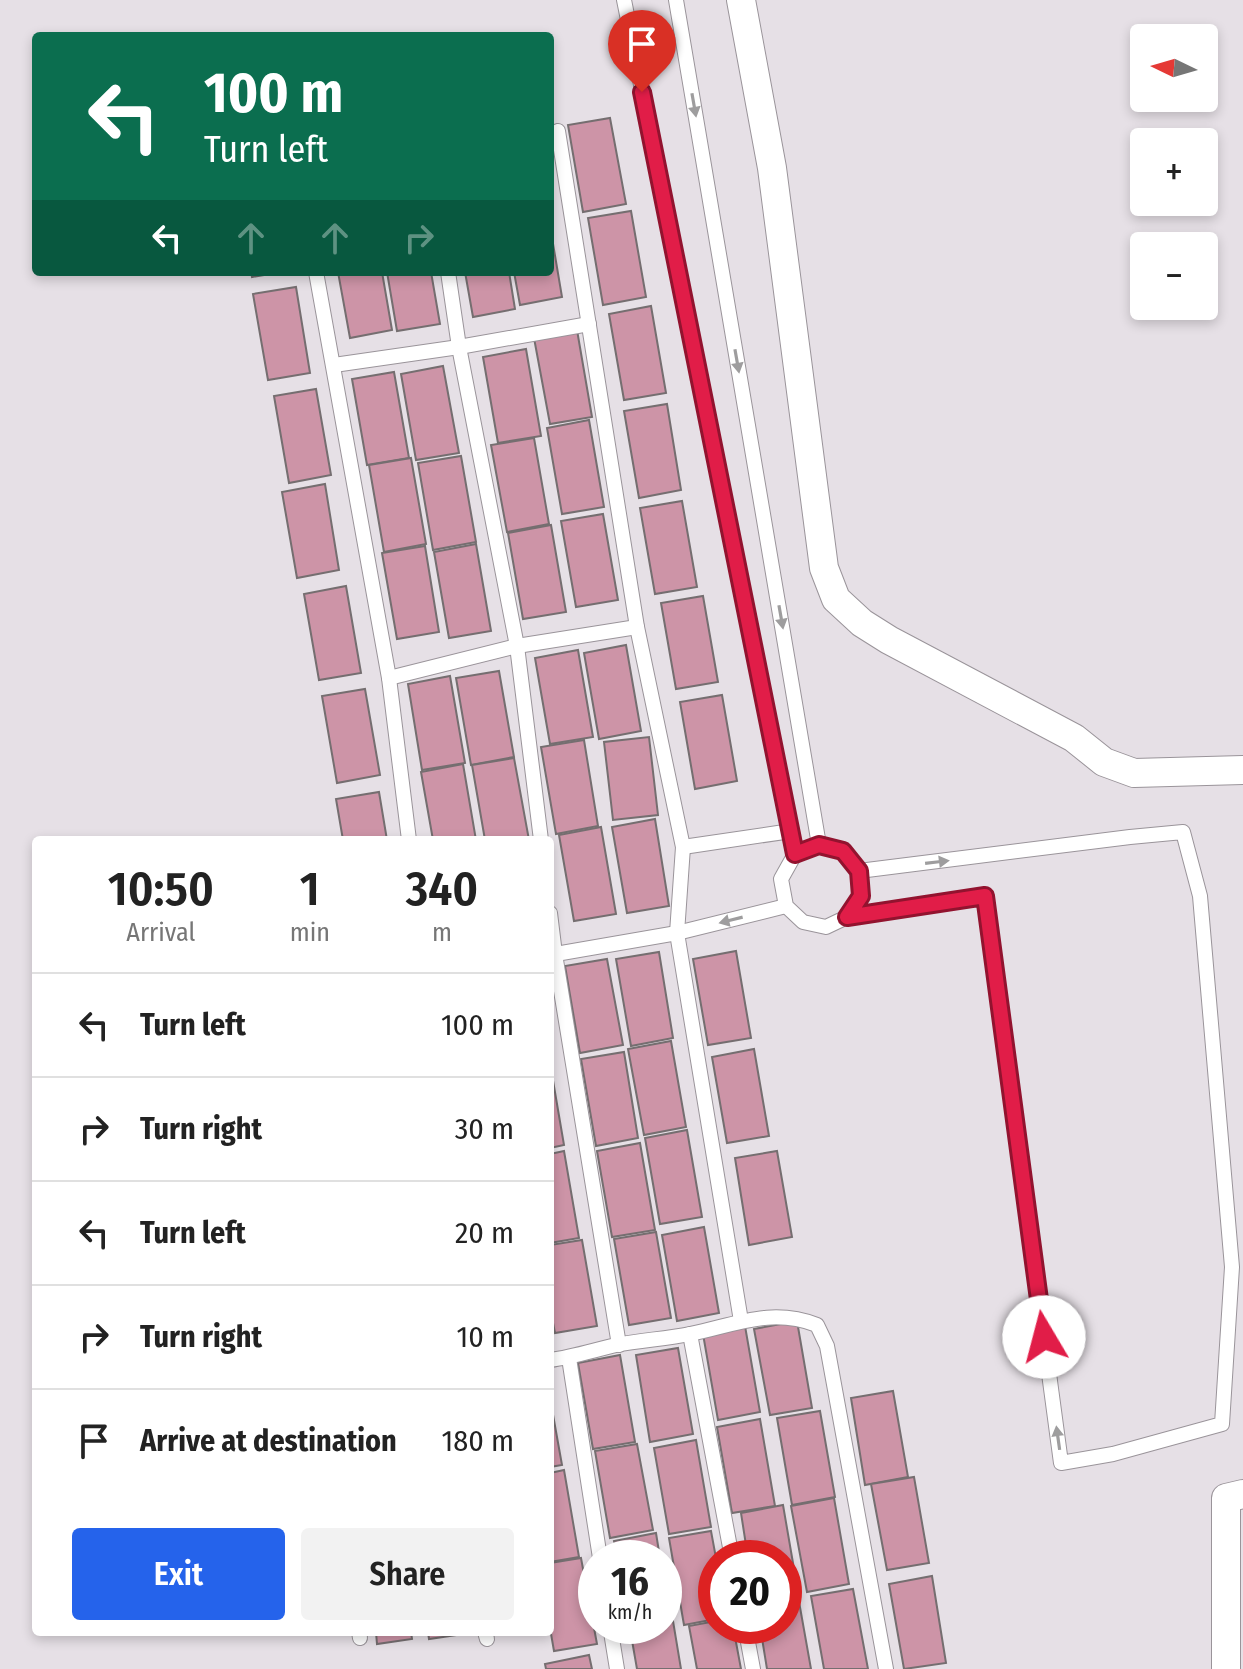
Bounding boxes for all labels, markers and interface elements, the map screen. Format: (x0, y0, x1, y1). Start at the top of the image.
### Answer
pin (608, 10, 676, 92)
icon: arrive (620, 22, 664, 66)
north arrow (1130, 24, 1218, 112)
map controls (1130, 24, 1218, 320)
text: 100 m (204, 60, 343, 127)
icon: left (72, 64, 176, 168)
one-way arrow (688, 92, 701, 117)
text: Turn left (204, 128, 328, 172)
button: + (1130, 128, 1218, 216)
icon: left (145, 216, 189, 260)
icon: ahead (229, 216, 273, 260)
icon: ahead (313, 216, 357, 260)
icon: right (397, 216, 441, 260)
button: − (1130, 232, 1218, 320)
one-way arrow (732, 349, 744, 374)
one-way arrow (775, 605, 787, 630)
one-way arrow (925, 855, 950, 868)
text: 10:50 (108, 860, 214, 918)
text: 1 (300, 860, 320, 918)
text: 340 (406, 860, 478, 918)
one-way arrow (719, 914, 744, 927)
text: Arrival (126, 917, 195, 948)
text: min (290, 917, 330, 948)
text: m (432, 917, 452, 948)
icon: left (72, 1003, 116, 1047)
text: Turn left (140, 1007, 246, 1043)
text: 100 m (441, 1007, 514, 1043)
icon: right (72, 1107, 116, 1151)
text: Turn right (140, 1111, 262, 1147)
text: 30 m (455, 1111, 514, 1147)
icon: left (72, 1211, 116, 1255)
text: Turn left (140, 1215, 246, 1251)
text: 20 m (455, 1215, 514, 1251)
position arrow (1002, 1295, 1086, 1379)
icon: right (72, 1315, 116, 1359)
text: Turn right (140, 1319, 262, 1355)
text: 10 m (457, 1319, 514, 1355)
icon: arrive (72, 1419, 116, 1463)
text: Arrive at destination (140, 1423, 397, 1459)
text: 180 m (442, 1423, 514, 1459)
one-way arrow (1051, 1425, 1064, 1450)
button: Exit (72, 1528, 285, 1620)
button: Share (301, 1528, 514, 1620)
speed limit sign: 20 (698, 1540, 802, 1644)
text: 16 (611, 1558, 649, 1606)
text: km/h (608, 1600, 652, 1624)

